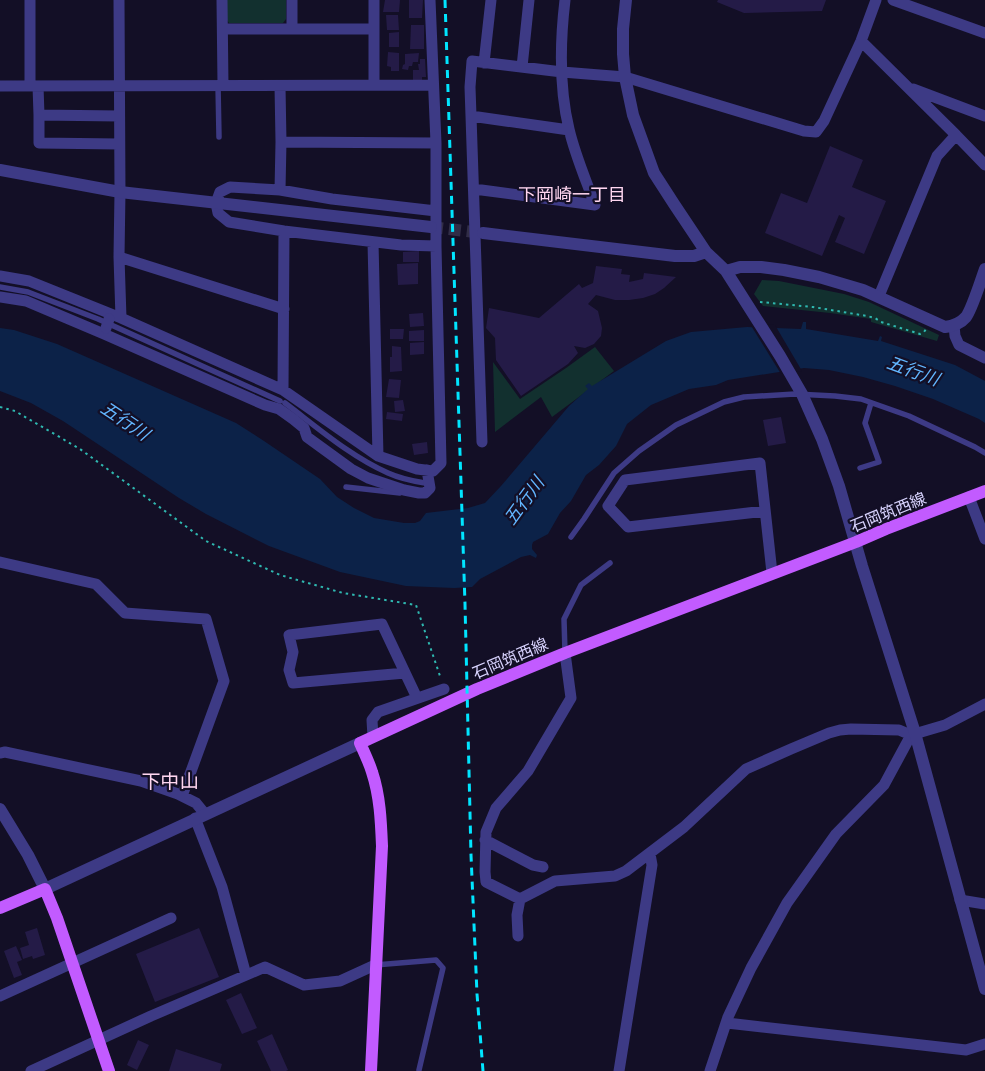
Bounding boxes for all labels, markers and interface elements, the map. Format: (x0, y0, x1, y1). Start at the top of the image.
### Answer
district label: 下岡崎一丁目 (518, 185, 626, 205)
water label: 五行川 (884, 352, 944, 390)
water label: 五行川 (97, 398, 155, 446)
water label: 五行川 (500, 472, 549, 529)
street label: 石岡筑西線 (848, 490, 928, 535)
street label: 石岡筑西線 (470, 635, 550, 682)
district label: 下中山 (141, 771, 199, 792)

